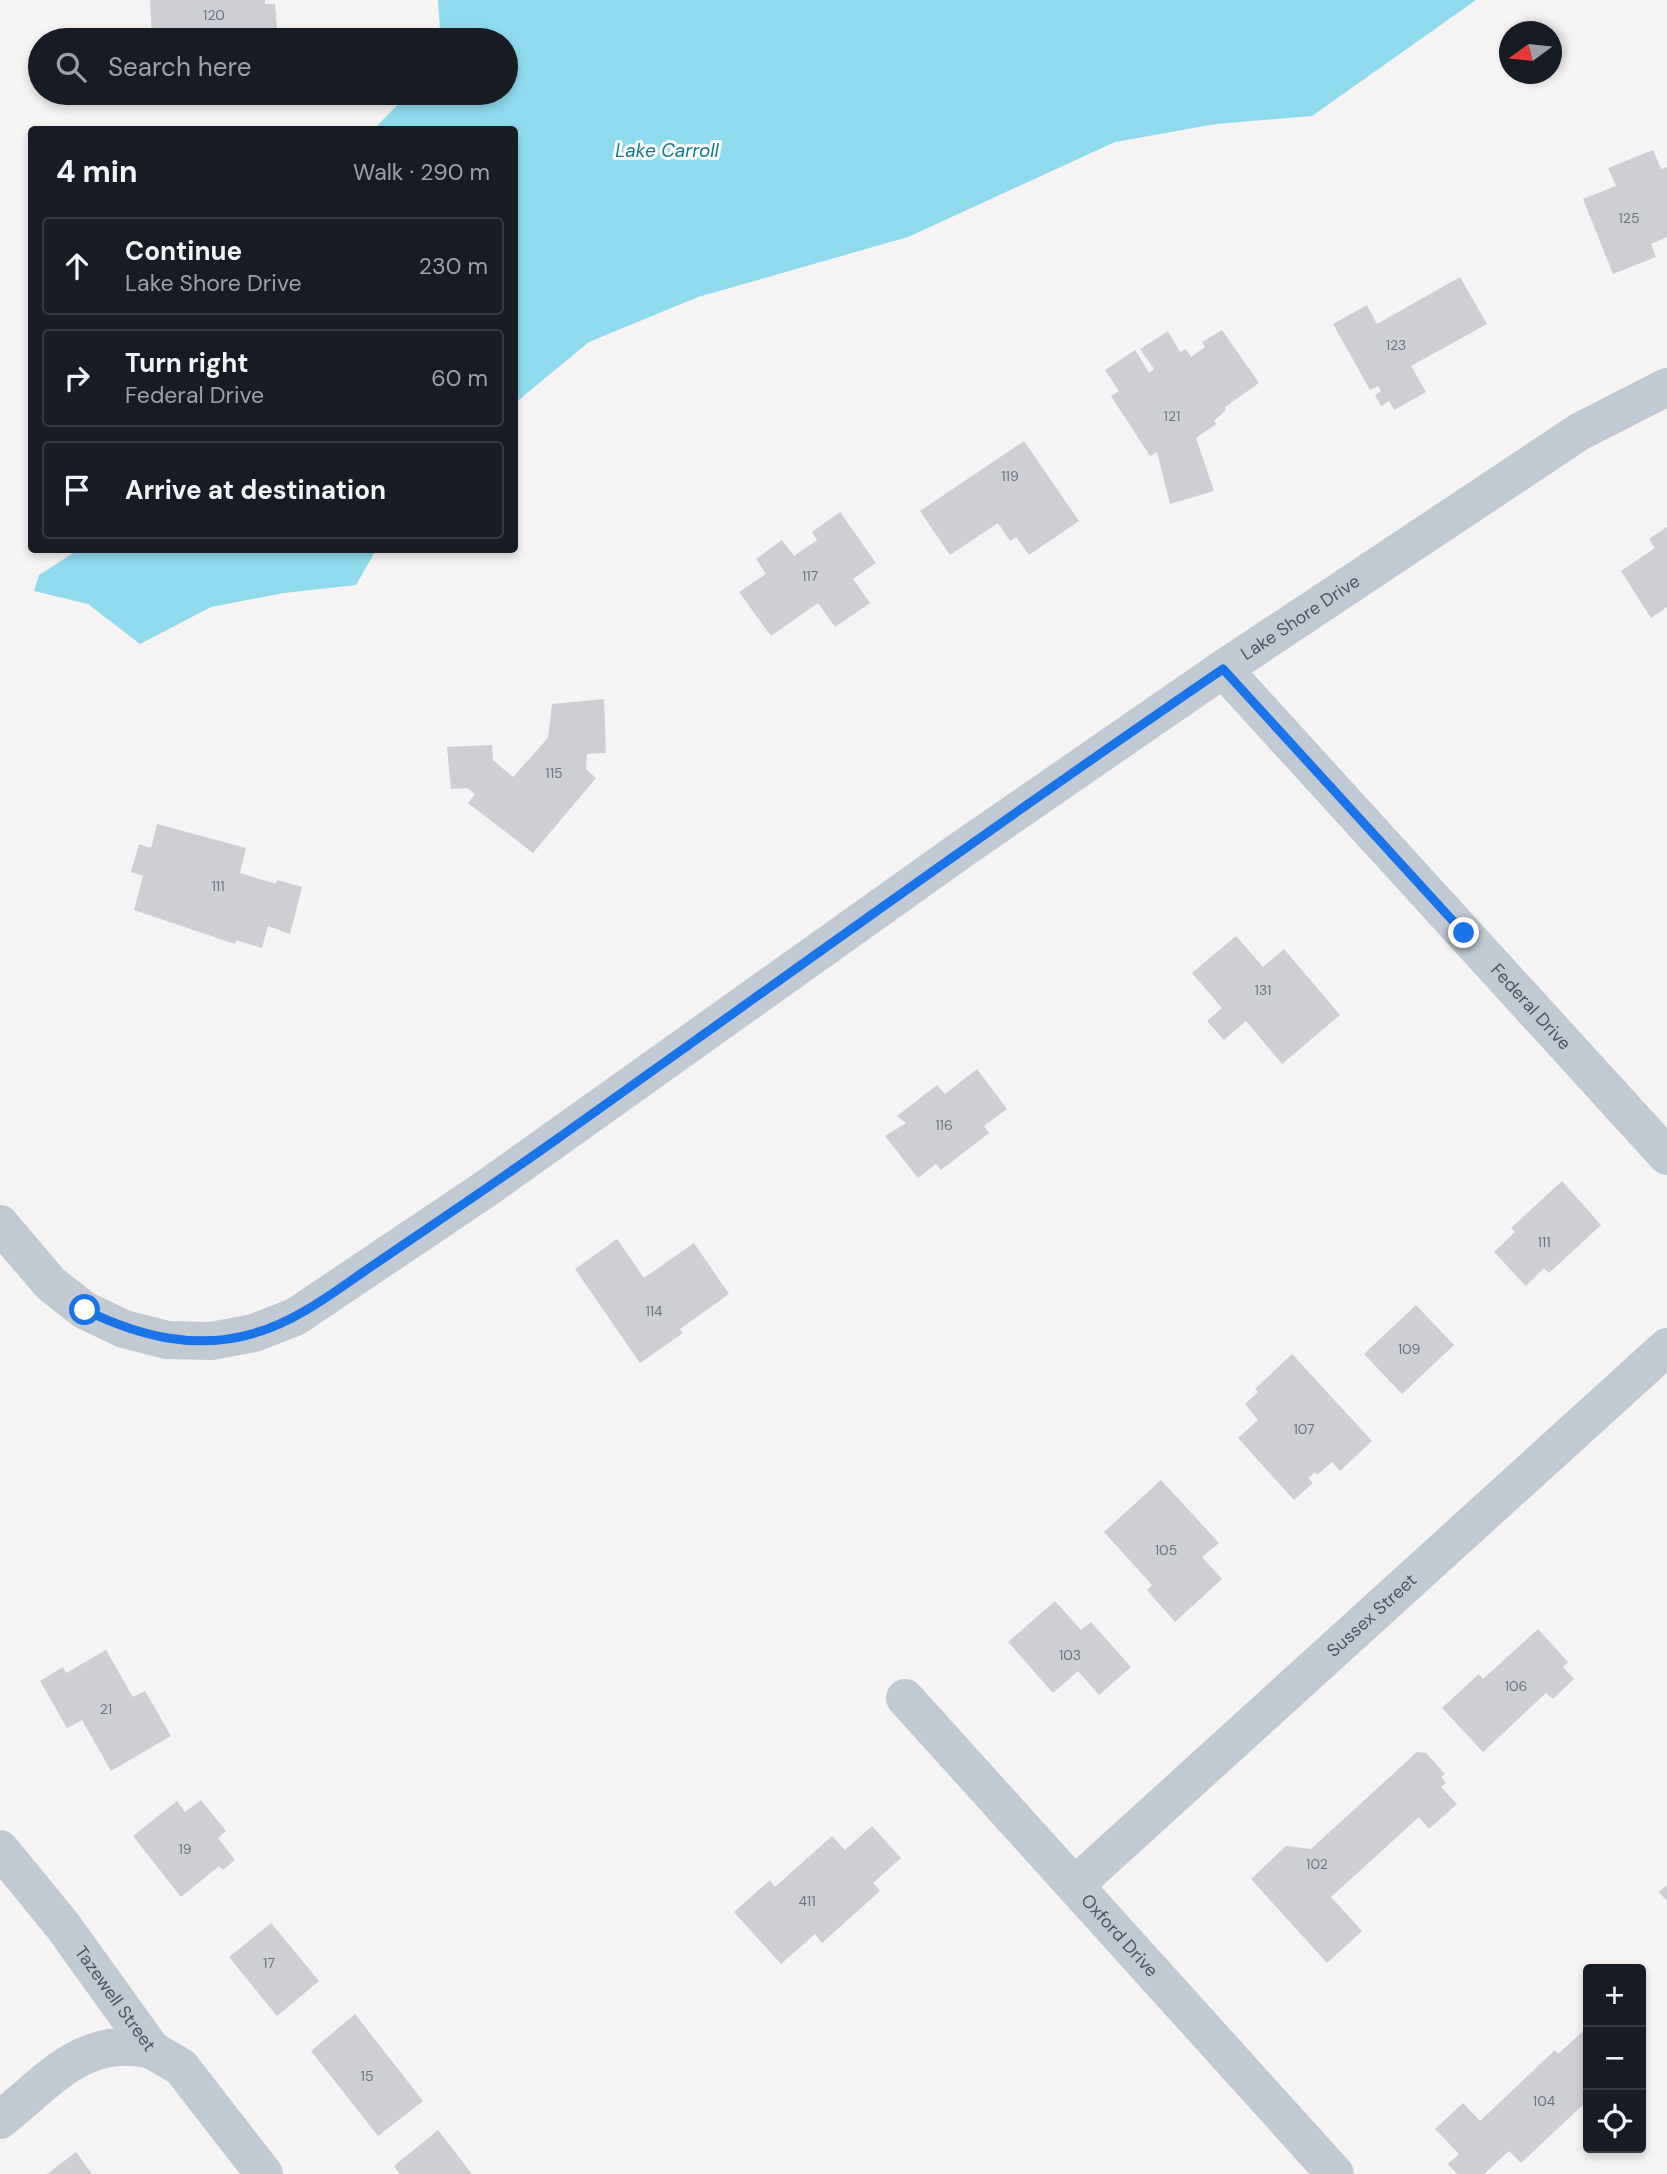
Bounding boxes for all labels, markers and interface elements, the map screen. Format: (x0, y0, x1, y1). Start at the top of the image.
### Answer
house number: 120 (203, 6, 225, 24)
north arrow (1499, 21, 1562, 84)
search box (28, 28, 518, 105)
icon: search (52, 48, 90, 86)
text: Search here (108, 50, 251, 84)
water label: Lake Carroll (615, 138, 720, 163)
text: 4 min (56, 152, 138, 191)
text: Walk · 290 m (353, 157, 490, 187)
house number: 125 (1619, 209, 1639, 227)
text: Continue (125, 234, 242, 268)
icon: ahead (58, 247, 96, 285)
text: 230 m (419, 251, 488, 281)
text: Lake Shore Drive (125, 268, 302, 298)
house number: 123 (1386, 336, 1406, 354)
text: Turn right (125, 346, 249, 380)
icon: right (58, 359, 96, 397)
text: 60 m (431, 363, 488, 393)
text: Federal Drive (125, 380, 264, 410)
house number: 121 (1164, 407, 1180, 425)
house number: 119 (1001, 467, 1019, 485)
icon: arrive (58, 471, 96, 509)
text: Arrive at destination (125, 473, 386, 507)
house number: 117 (802, 567, 818, 585)
street label: Lake Shore Drive (1236, 569, 1365, 666)
house number: 115 (545, 764, 563, 782)
house number: 111 (211, 877, 225, 895)
route end (1448, 917, 1479, 948)
street label: Federal Drive (1485, 958, 1576, 1055)
house number: 131 (1255, 981, 1271, 999)
house number: 116 (935, 1116, 953, 1134)
house number: 111 (1537, 1233, 1551, 1251)
route start (69, 1294, 100, 1325)
house number: 114 (645, 1302, 663, 1320)
house number: 109 (1398, 1340, 1421, 1358)
house number: 107 (1293, 1420, 1315, 1438)
house number: 105 (1155, 1541, 1177, 1559)
street label: Sussex Street (1322, 1568, 1422, 1662)
house number: 103 (1059, 1646, 1081, 1664)
house number: 106 (1505, 1677, 1527, 1695)
house number: 21 (100, 1700, 112, 1718)
house number: 19 (178, 1840, 192, 1858)
house number: 102 (1306, 1855, 1328, 1873)
street label: Oxford Drive (1076, 1889, 1163, 1982)
house number: 411 (798, 1892, 816, 1910)
street label: Tazewell Street (69, 1941, 161, 2056)
house number: 17 (263, 1954, 275, 1972)
map controls (1583, 1964, 1646, 2153)
button: + (1583, 1964, 1646, 2027)
button: − (1583, 2027, 1646, 2090)
house number: 15 (361, 2067, 373, 2085)
button: locate (1583, 2090, 1646, 2153)
house number: 104 (1533, 2092, 1556, 2110)

